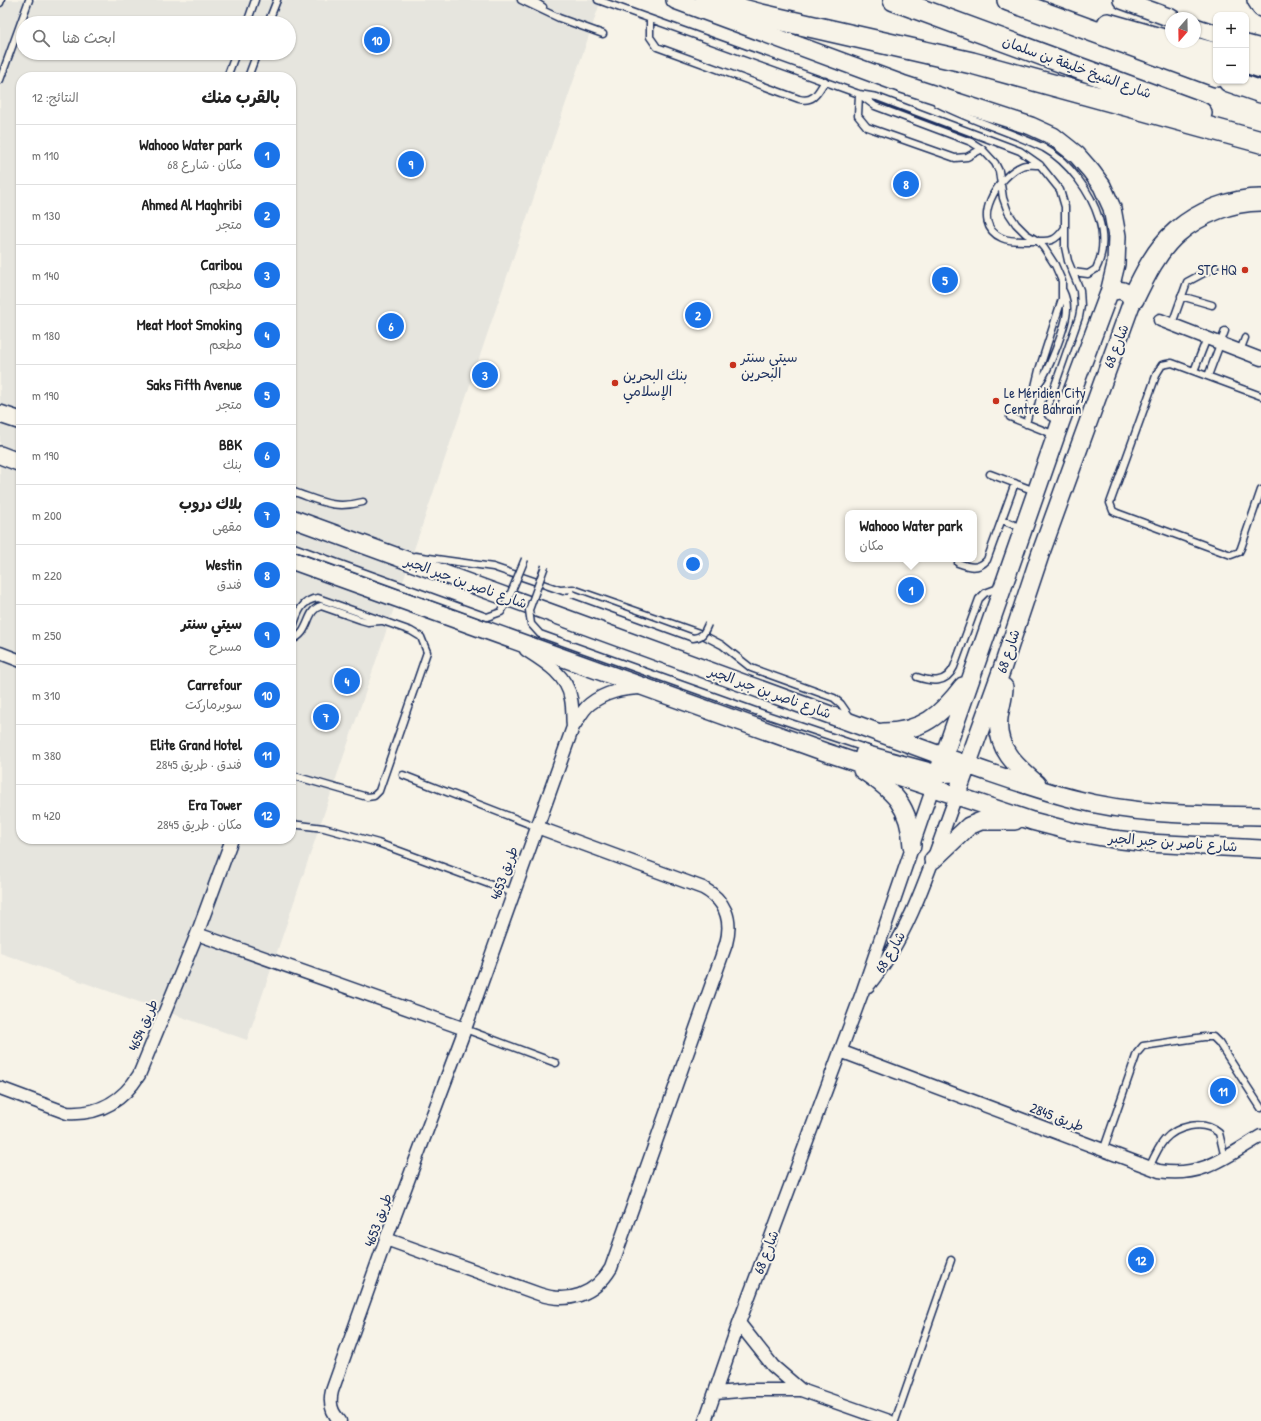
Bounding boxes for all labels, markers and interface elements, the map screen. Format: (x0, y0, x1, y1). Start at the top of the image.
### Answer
north arrow (1165, 12, 1201, 48)
map controls (1213, 12, 1249, 84)
button: + (1213, 12, 1249, 48)
search box (16, 16, 296, 60)
pin: 10 (364, 25, 390, 55)
icon: search (30, 27, 52, 49)
text: ابحث هنا (62, 27, 116, 48)
street label: شارع الشيخ خليفة بن سلمان (1000, 31, 1154, 103)
button: − (1213, 48, 1249, 84)
text: بالقرب منك (202, 85, 280, 108)
text: النتائج: 12 (32, 88, 79, 106)
text: Wahooo Water park (139, 134, 242, 155)
text: 110 m (32, 146, 59, 164)
text: 1 (265, 146, 269, 164)
pin: 9 (398, 149, 424, 179)
text: مكان · شارع 68 (167, 155, 242, 173)
pin: 8 (893, 169, 919, 199)
text: Ahmed Al Maghribi (142, 194, 242, 215)
text: 130 m (32, 206, 60, 224)
text: 2 (264, 206, 270, 224)
text: متجر (217, 215, 242, 233)
text: Caribou (201, 254, 242, 275)
place label: STC HQ (1197, 260, 1237, 279)
pin: 5 (932, 265, 958, 295)
marker: STC HQ (1240, 265, 1250, 275)
text: 140 m (32, 266, 59, 284)
text: 3 (264, 266, 270, 284)
text: مطعم (209, 275, 242, 293)
pin: 2 (685, 300, 711, 330)
pin: 6 (378, 311, 404, 341)
text: Meat Moot Smoking (137, 314, 242, 335)
street label: شارع 68 (1099, 321, 1133, 371)
text: 180 m (32, 326, 60, 344)
text: 4 (265, 326, 269, 344)
text: مطعم (209, 335, 242, 353)
place label: سيتي سنتر البحرين (740, 347, 798, 382)
pin: 3 (472, 360, 498, 390)
marker: سيتي سنتر البحرين (728, 360, 738, 370)
place label: بنك البحرين الإسلامي (623, 365, 687, 404)
text: Saks Fifth Avenue (146, 374, 242, 395)
marker: بنك البحرين الإسلامي (610, 378, 620, 388)
place label: Le Méridien City Centre Bahrain (1004, 383, 1086, 418)
text: 190 m (32, 386, 59, 404)
text: 5 (264, 386, 270, 404)
text: متجر (217, 395, 242, 413)
marker: Le Méridien City Centre Bahrain (991, 396, 1001, 406)
text: BBK (219, 434, 242, 455)
text: 190 m (32, 446, 59, 464)
text: 6 (264, 446, 270, 464)
text: بنك (223, 455, 242, 473)
text: بلاك دروب (179, 493, 242, 514)
text: 200 m (32, 506, 62, 524)
text: 7 (264, 506, 270, 524)
popup (845, 510, 977, 562)
text: Wahooo Water park (860, 515, 962, 536)
text: مقهى (212, 517, 242, 535)
text: مكان (860, 536, 884, 554)
street label: شارع ناصر بن جبر الجبر (401, 550, 530, 613)
text: Westin (206, 554, 242, 575)
your location (683, 554, 703, 574)
text: 220 m (32, 566, 62, 584)
text: 8 (264, 566, 270, 584)
text: فندق (217, 575, 242, 593)
pin: 1 (898, 575, 924, 605)
text: سيتي سنتر (181, 613, 242, 634)
text: 250 m (32, 626, 61, 644)
text: 9 (265, 626, 269, 644)
street label: شارع 68 (992, 626, 1024, 676)
text: مسرح (209, 637, 242, 655)
street label: شارع ناصر بن جبر الجبر (705, 660, 834, 723)
pin: 4 (334, 666, 360, 696)
text: Carrefour (187, 674, 242, 695)
text: 310 m (32, 686, 60, 704)
text: 10 (262, 686, 272, 704)
text: سوبرماركت (185, 695, 242, 713)
pin: 7 (313, 702, 339, 732)
text: Elite Grand Hotel (150, 734, 242, 755)
text: 380 m (32, 746, 61, 764)
text: 11 (262, 746, 272, 764)
text: فندق · طريق 2845 (156, 755, 242, 773)
text: Era Tower (189, 794, 242, 815)
text: 420 m (32, 806, 61, 824)
text: 12 (262, 806, 272, 824)
text: مكان · طريق 2845 (157, 815, 242, 833)
street label: شارع ناصر بن جبر الجبر (1107, 827, 1238, 856)
street label: طريق 4653 (485, 843, 522, 902)
street label: شارع 68 (870, 927, 910, 977)
street label: طريق 4654 (123, 996, 162, 1054)
pin: 11 (1210, 1076, 1236, 1106)
street label: طريق 2845 (1027, 1098, 1087, 1136)
street label: طريق 4653 (359, 1190, 396, 1249)
street label: شارع 68 (749, 1227, 783, 1277)
pin: 12 (1128, 1245, 1154, 1275)

